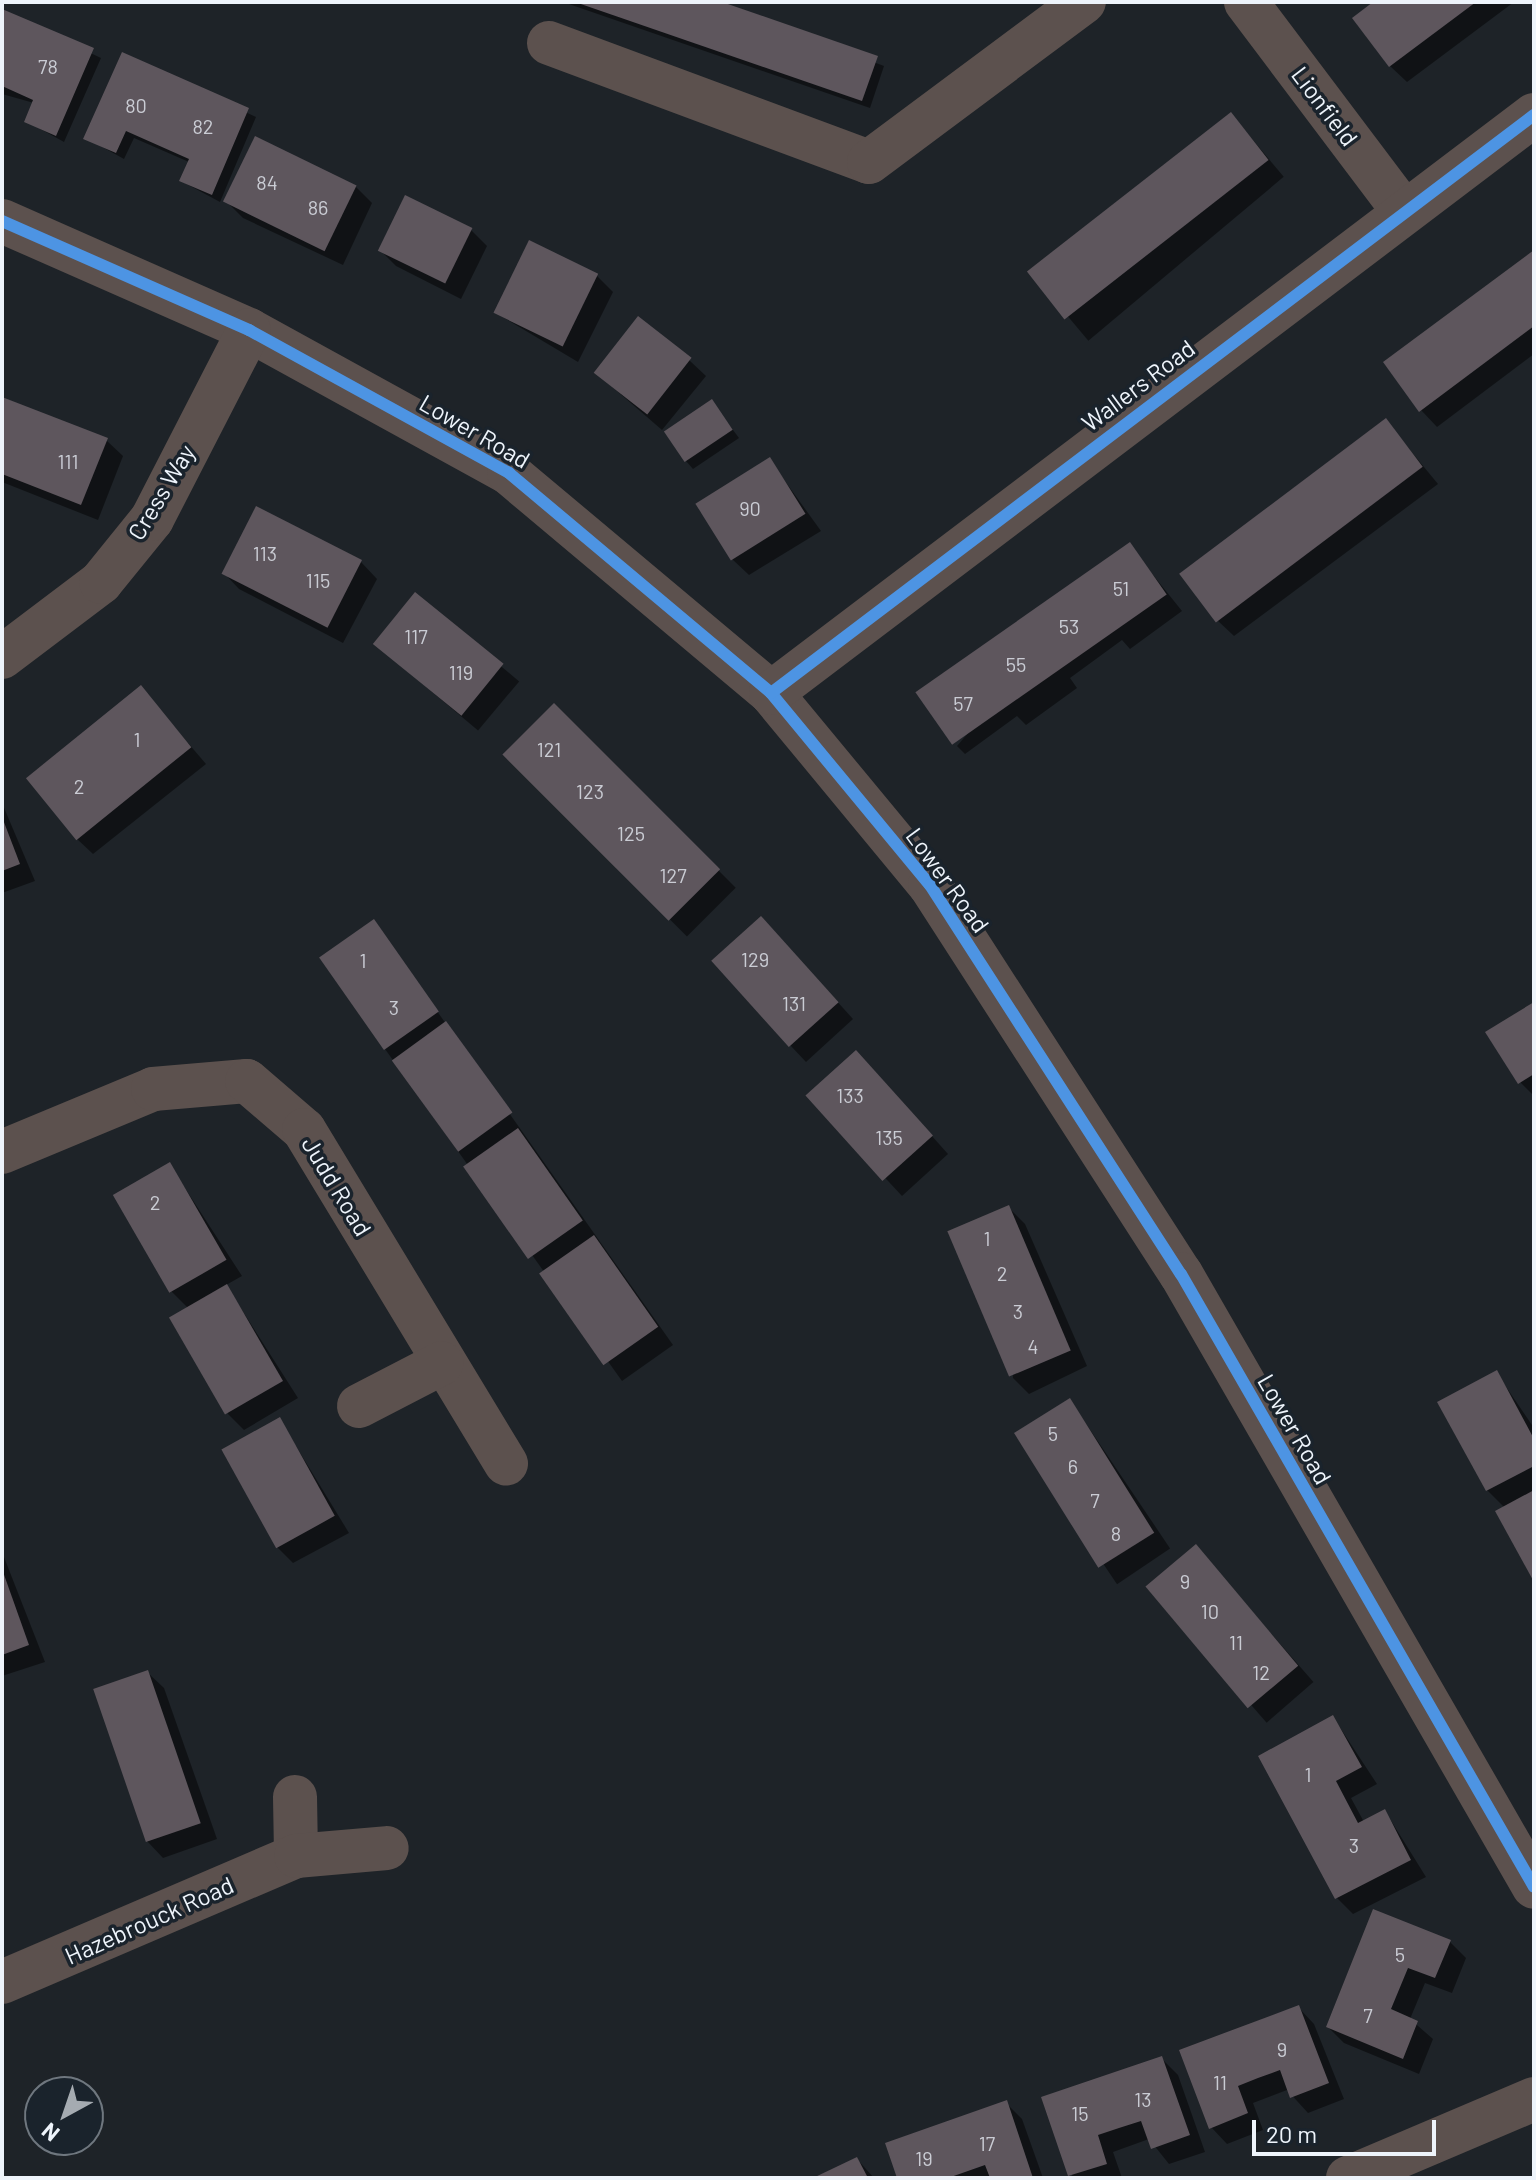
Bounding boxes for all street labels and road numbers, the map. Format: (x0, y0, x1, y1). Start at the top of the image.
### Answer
street label: Lionfield (1286, 61, 1364, 151)
street label: Wallers Road (1076, 333, 1200, 437)
street label: Lower Road (415, 388, 535, 474)
street label: Cress Way (121, 439, 201, 545)
street label: Lower Road (900, 822, 996, 938)
street label: Judd Road (296, 1131, 378, 1241)
street label: Lower Road (1252, 1369, 1338, 1489)
street label: Hazebrouck Road (60, 1870, 238, 1970)

